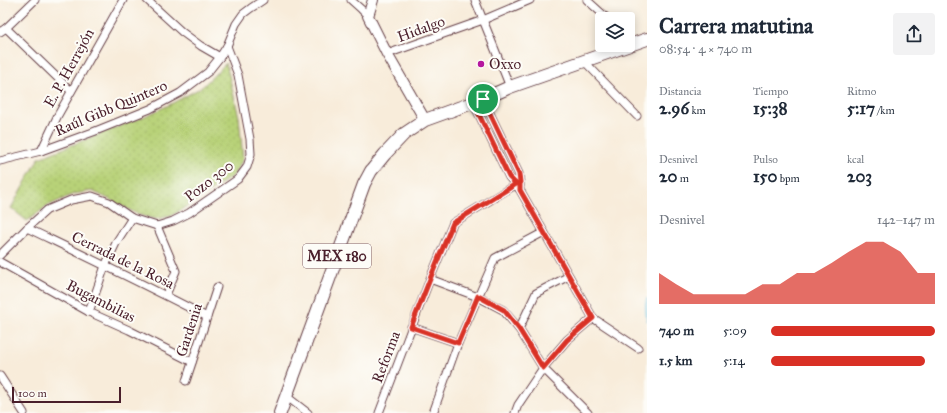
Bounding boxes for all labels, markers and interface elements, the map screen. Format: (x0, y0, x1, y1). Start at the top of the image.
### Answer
street label: Hidalgo (395, 12, 448, 46)
map controls (595, 12, 635, 52)
button: layers (595, 12, 635, 52)
text: Carrera matutina (659, 12, 813, 39)
button: share (893, 13, 935, 55)
street label: E. P. Herrejón (40, 25, 98, 111)
text: 08:54 · 4 × 740 m (659, 41, 752, 57)
place label: Oxxo (489, 55, 522, 73)
marker: Oxxo (476, 59, 486, 69)
street label: Raúl Gibb Quintero (52, 76, 170, 140)
pin (466, 82, 500, 116)
text: Distancia (659, 85, 702, 98)
text: Tiempo (753, 85, 788, 98)
text: Ritmo (847, 85, 876, 98)
icon: arrive (472, 88, 494, 110)
text: 2.96 (659, 98, 689, 119)
text: 15:38 (753, 98, 788, 119)
text: 5:17 (847, 98, 875, 119)
text: km (689, 104, 706, 117)
text: /km (875, 104, 895, 117)
text: Desnivel (659, 153, 698, 166)
text: Pulso (753, 153, 778, 166)
text: kcal (847, 153, 864, 166)
street label: Pozo 300 (181, 156, 237, 206)
text: 20 (659, 166, 677, 187)
text: 150 (753, 166, 777, 187)
text: 203 (847, 166, 872, 187)
text: m (677, 172, 689, 185)
text: bpm (777, 172, 800, 185)
text: Desnivel (659, 212, 705, 228)
text: 142–147 m (877, 212, 935, 228)
street label: Cerrada de la Rosa (69, 227, 178, 293)
road number: MEX 180 (303, 244, 371, 268)
street label: Bugambilias (63, 276, 139, 326)
street label: Gardenia (172, 300, 206, 359)
text: 740 m (659, 323, 694, 339)
text: 5:09 (723, 323, 747, 339)
street label: Reforma (368, 328, 404, 385)
text: 1.5 km (659, 353, 692, 369)
text: 5:14 (723, 353, 745, 369)
scale bar (12, 385, 121, 404)
text: 100 m (18, 387, 47, 400)

